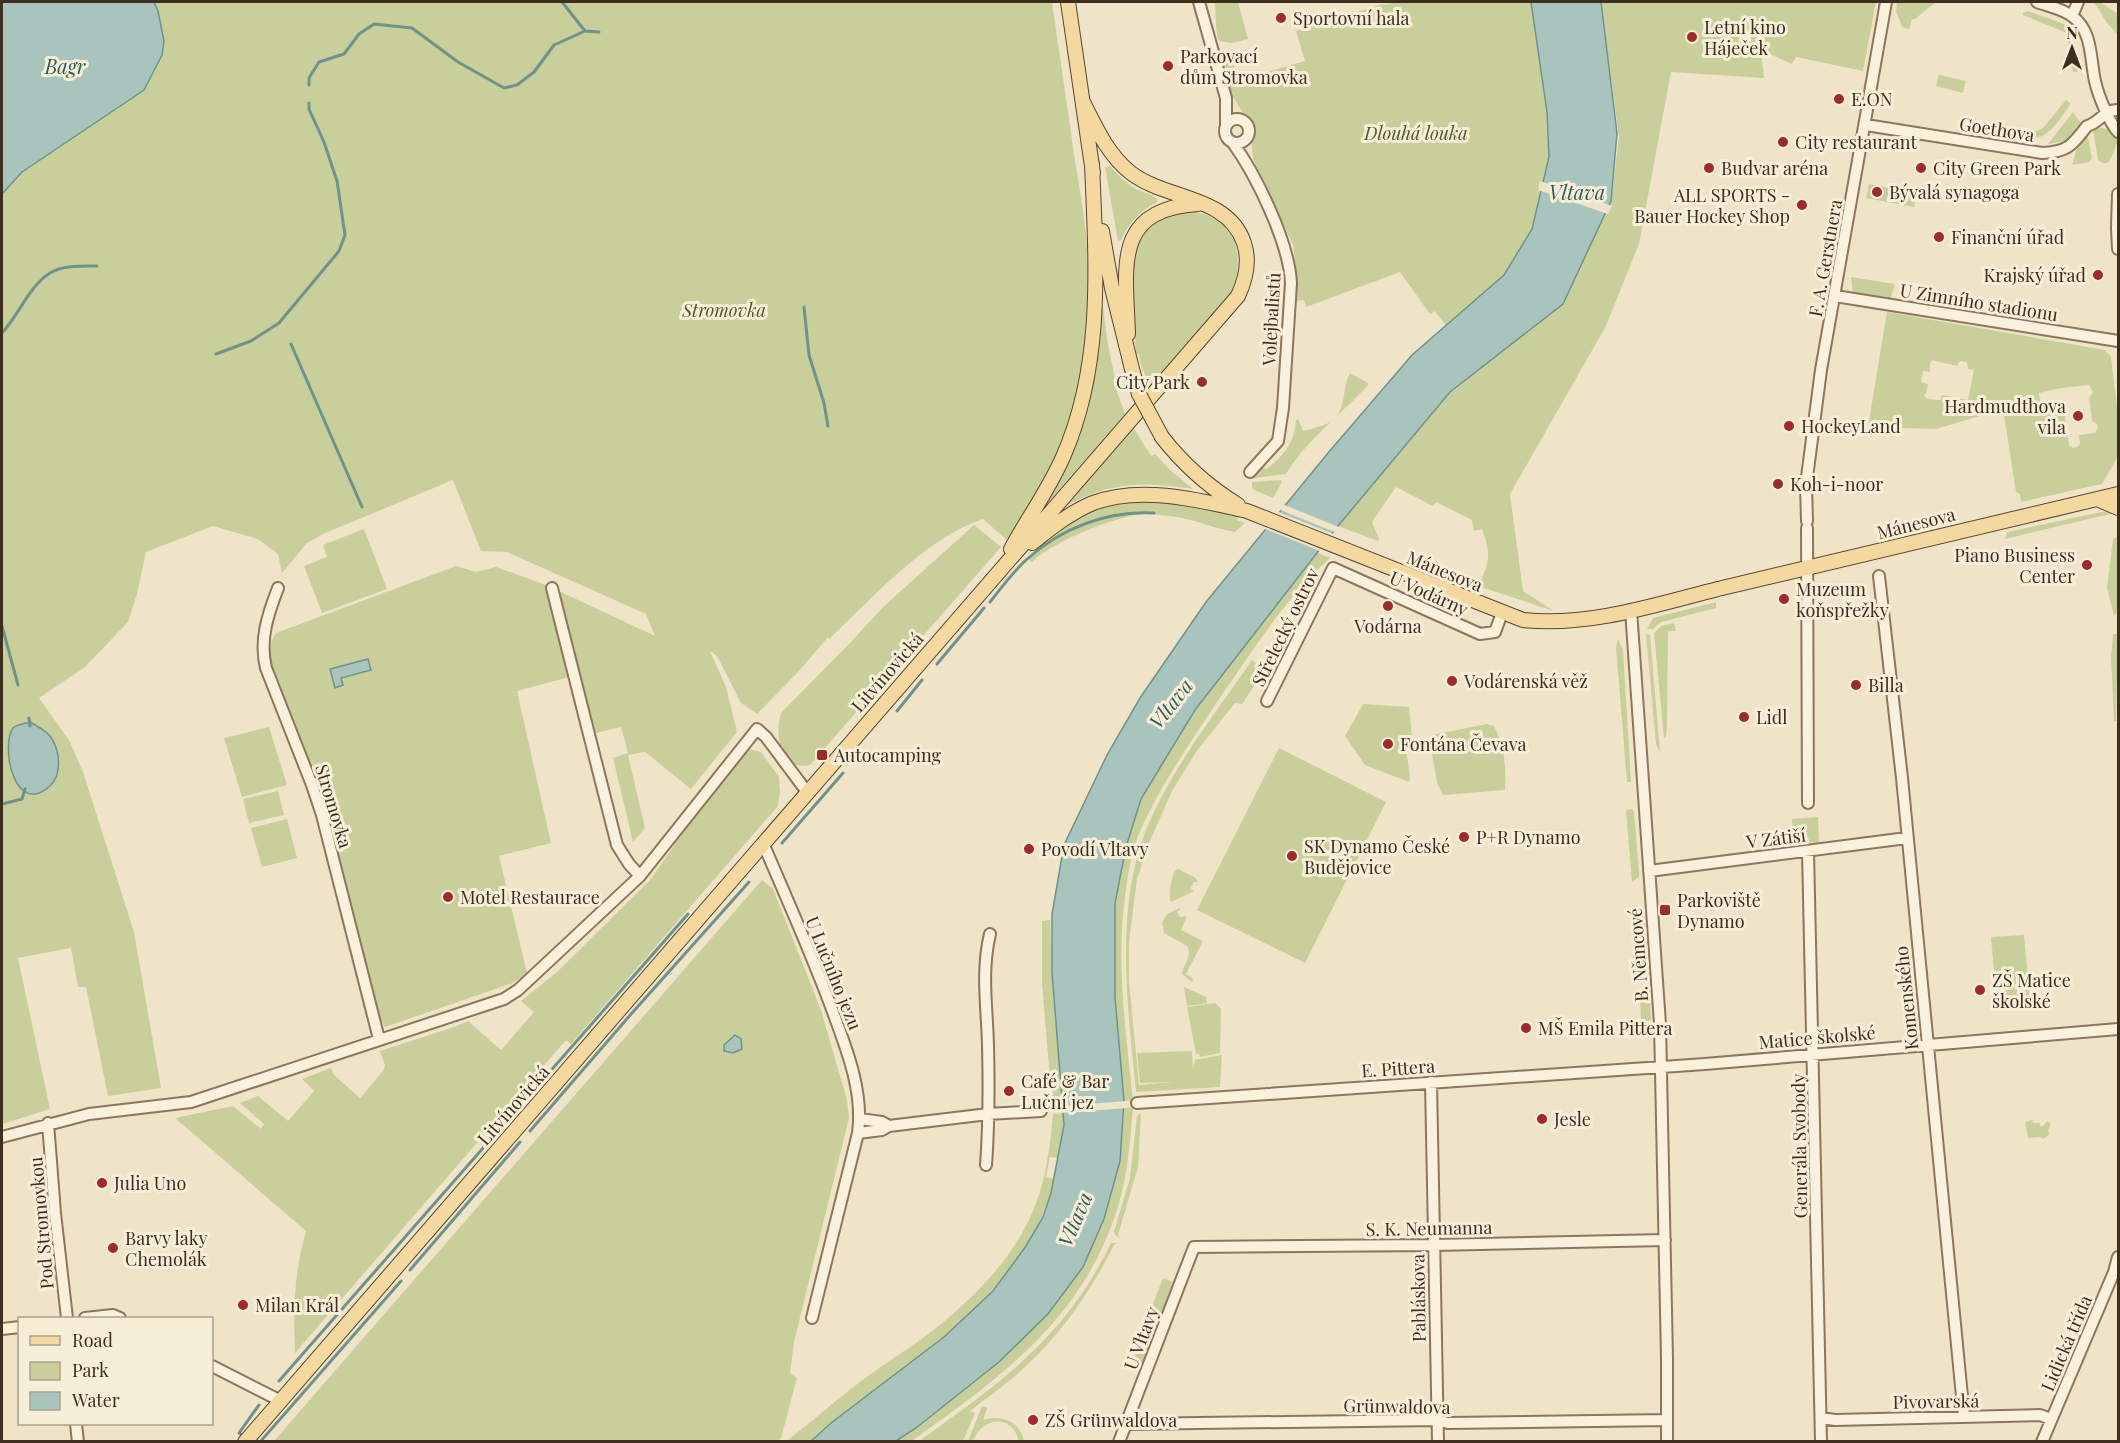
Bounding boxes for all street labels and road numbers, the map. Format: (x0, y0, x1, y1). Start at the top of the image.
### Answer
street label: Goethova (1958, 111, 2036, 147)
street label: F. A. Gerstnera (1803, 197, 1847, 319)
street label: Volejbalistů (1257, 271, 1285, 367)
street label: U Zimního stadionu (1898, 278, 2060, 326)
street label: Mánesova (1874, 502, 1958, 544)
street label: Mánesova (1403, 545, 1487, 597)
street label: Střelecký ostrov (1246, 564, 1324, 690)
street label: U Vodárny (1386, 565, 1472, 621)
street label: Litvínovická (846, 627, 928, 717)
street label: Stromovka (310, 761, 358, 851)
street label: V Zátiší (1744, 822, 1807, 854)
street label: B. Němcové (1623, 907, 1653, 1003)
street label: U Lučního jezu (800, 913, 868, 1034)
street label: Komenského (1889, 945, 1923, 1051)
street label: Matice školské (1757, 1020, 1877, 1054)
street label: E. Pittera (1360, 1053, 1436, 1083)
street label: Litvínovická (472, 1060, 554, 1150)
street label: Generála Svobody (1786, 1073, 1812, 1219)
street label: Pod Stromovkou (23, 1155, 59, 1290)
street label: S. K. Neumanna (1365, 1215, 1493, 1241)
street label: Pabláskova (1405, 1254, 1431, 1342)
street label: Lidická třída (2035, 1291, 2097, 1395)
street label: U Vltavy (1118, 1303, 1164, 1373)
street label: Pivovarská (1893, 1388, 1980, 1414)
street label: Grünwaldova (1343, 1393, 1451, 1419)

